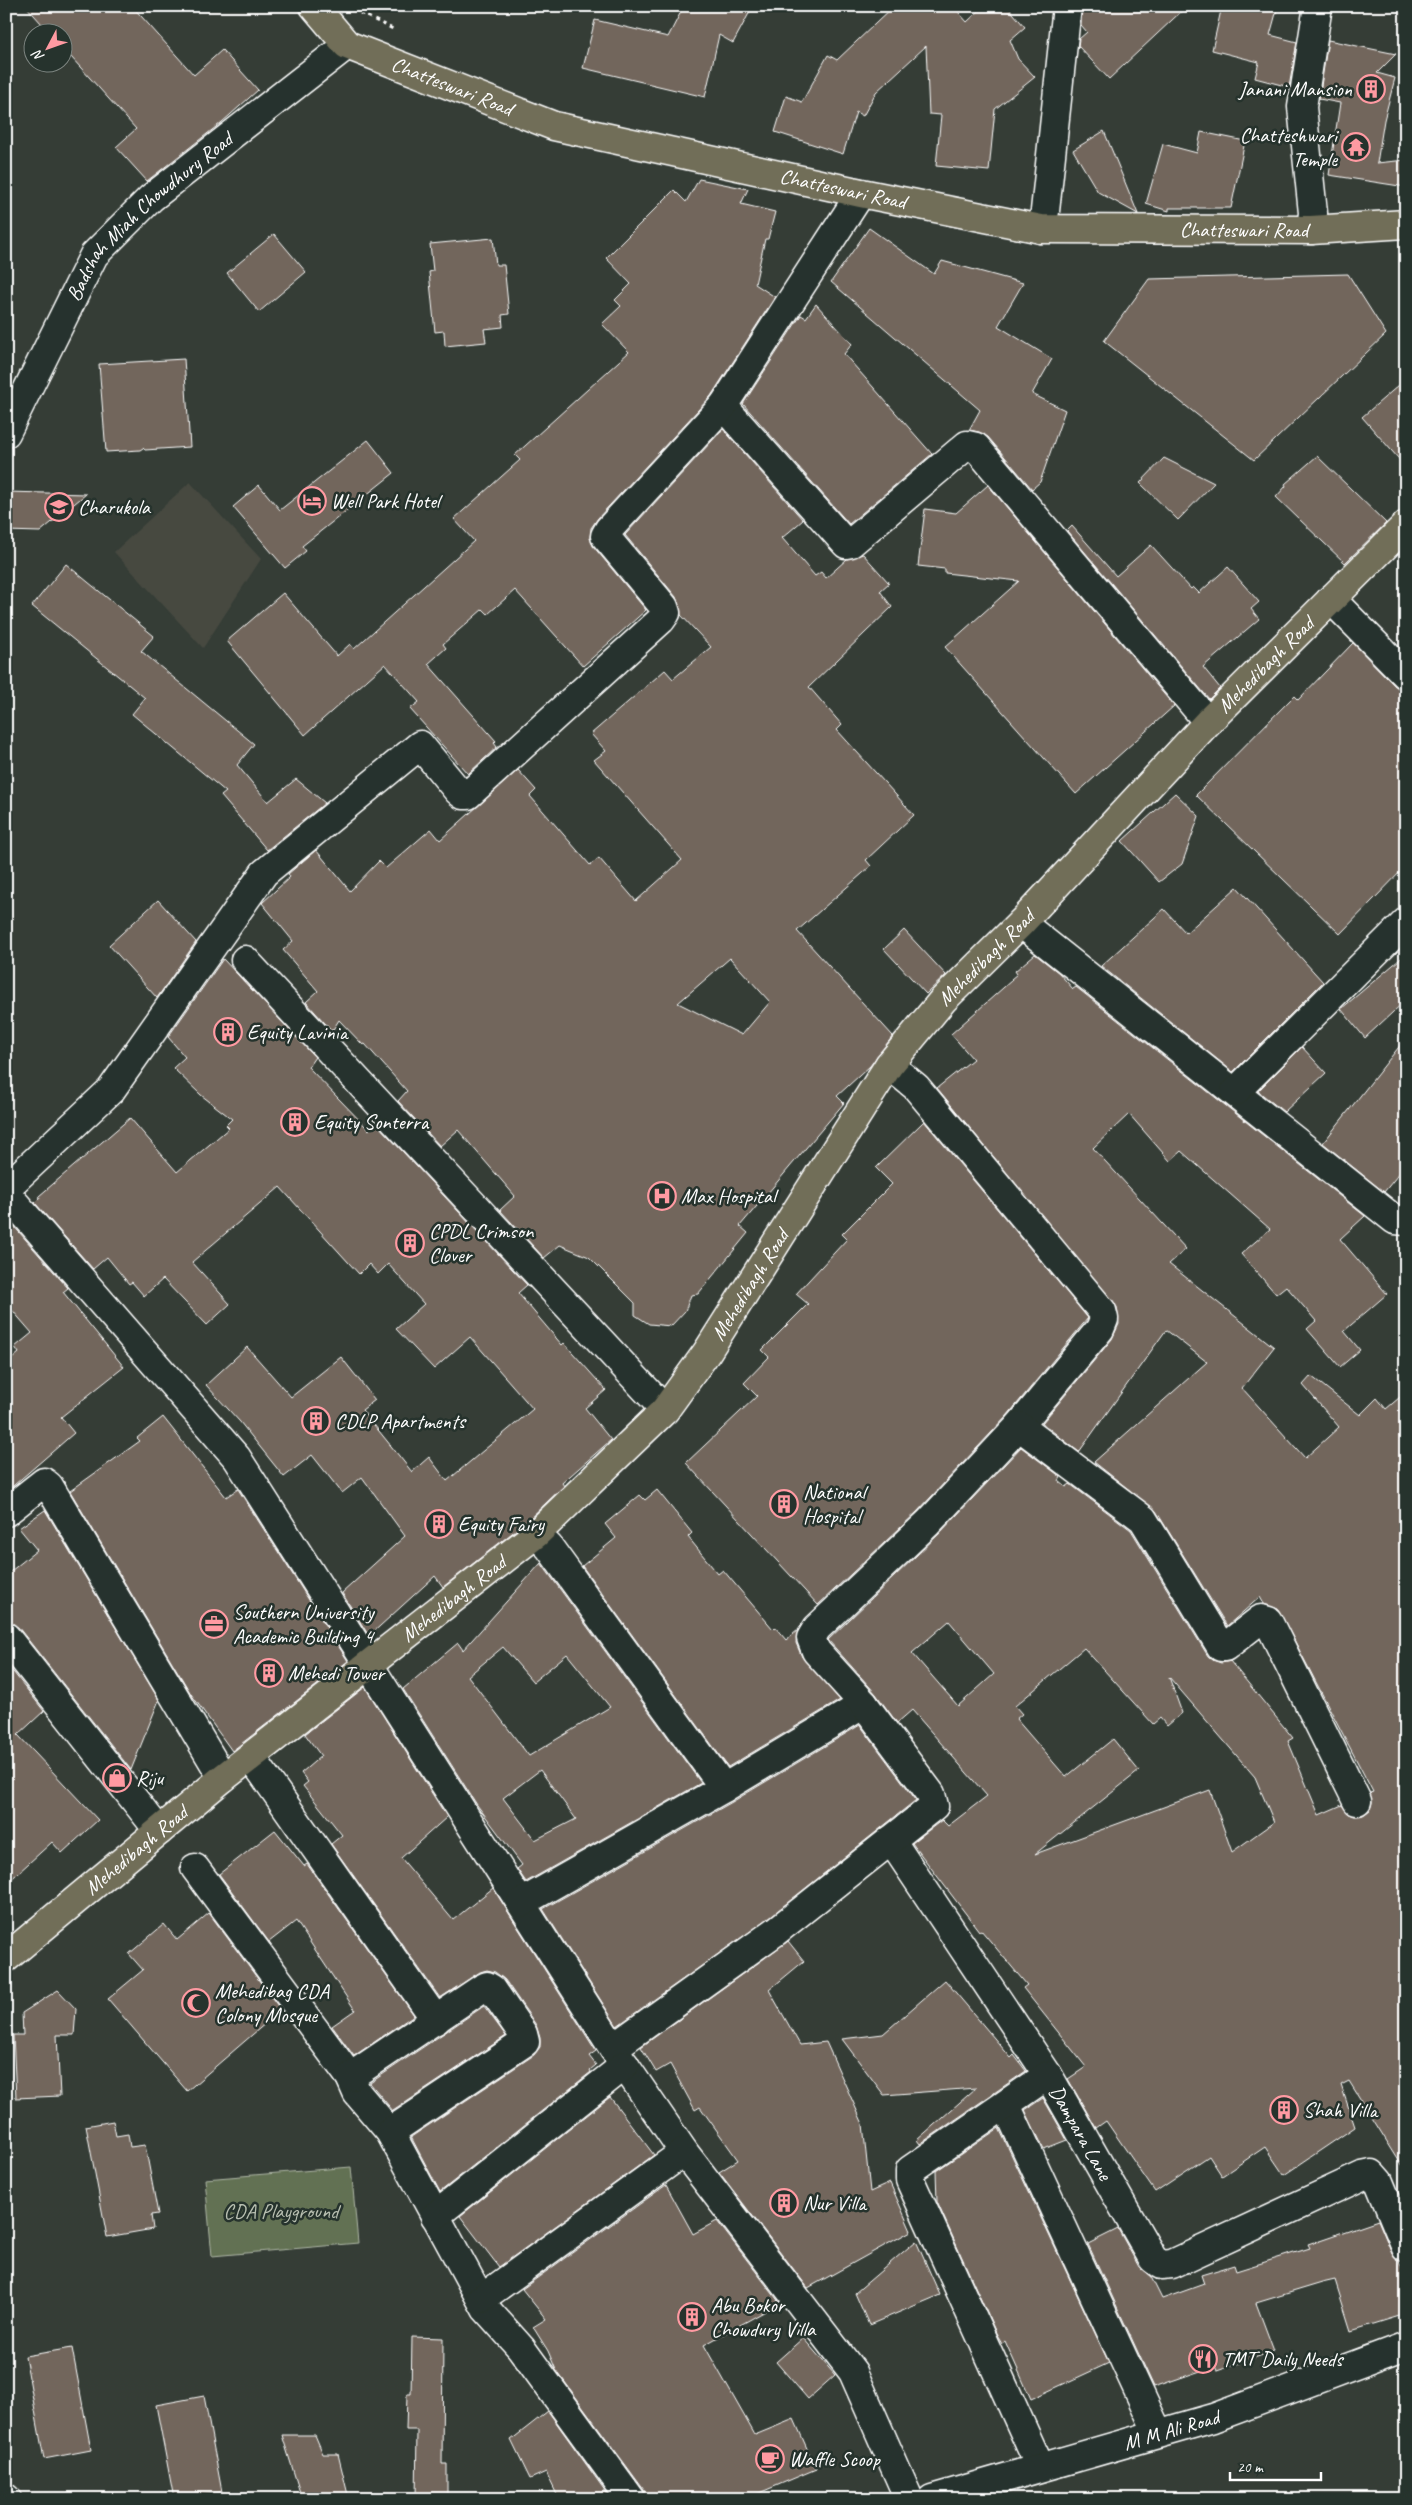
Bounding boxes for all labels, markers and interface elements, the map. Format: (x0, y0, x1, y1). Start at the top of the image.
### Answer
north arrow (22, 22, 72, 72)
text: N (28, 46, 48, 65)
street label: Chatteswari Road (388, 51, 520, 123)
building icon: Janani Mansion (1356, 74, 1386, 104)
place label: Janani Mansion (1238, 76, 1353, 102)
place label: Chatteshwari Temple (1240, 122, 1340, 172)
street label: Badshah Miah Chowdhury Road (60, 125, 240, 305)
temple icon: Chatteshwari Temple (1341, 132, 1371, 162)
street label: Chatteswari Road (777, 163, 912, 215)
street label: Chatteswari Road (1180, 217, 1312, 243)
hotel icon: Well Park Hotel (297, 486, 327, 516)
place label: Well Park Hotel (331, 488, 443, 514)
school or university icon: Charukola (44, 492, 74, 522)
place label: Charukola (78, 494, 152, 520)
street label: Mehedibagh Road (1212, 609, 1322, 719)
street label: Mehedibagh Road (932, 902, 1042, 1011)
building icon: Equity Lavinia (213, 1017, 243, 1047)
place label: Equity Lavinia (247, 1019, 350, 1045)
building icon: Equity Sonterra (280, 1107, 310, 1137)
place label: Equity Sonterra (314, 1109, 430, 1135)
hospital icon: Max Hospital (647, 1181, 677, 1211)
place label: Max Hospital (681, 1183, 779, 1209)
place label: CPDL Crimson Clover (429, 1218, 534, 1268)
street label: Mehedibagh Road (705, 1222, 796, 1345)
building icon: CPDL Crimson Clover (395, 1228, 425, 1258)
building icon: CDLP Apartments (301, 1406, 331, 1436)
place label: CDLP Apartments (335, 1408, 467, 1434)
place label: National Hospital (803, 1479, 869, 1529)
building icon: National Hospital (769, 1489, 799, 1519)
building icon: Equity Fairy (424, 1509, 454, 1539)
place label: Equity Fairy (458, 1511, 546, 1537)
street label: Mehedibagh Road (395, 1548, 513, 1648)
place label: Southern University Academic Building 4 (233, 1599, 376, 1649)
office icon: Southern University Academic Building 4 (199, 1609, 229, 1639)
building icon: Mehedi Tower (254, 1658, 284, 1688)
place label: Mehedi Tower (288, 1660, 387, 1686)
shop icon: Riju (102, 1763, 132, 1793)
place label: Riju (136, 1765, 164, 1791)
street label: Mehedibagh Road (79, 1798, 195, 1901)
place label: Mehedibag CDA Colony Mosque (215, 1978, 330, 2028)
mosque icon: Mehedibag CDA Colony Mosque (181, 1988, 211, 2018)
street label: Dampara Lane (1044, 2081, 1119, 2186)
building icon: Shah Villa (1269, 2095, 1299, 2125)
place label: Shah Villa (1303, 2097, 1379, 2123)
building icon: Nur Villa (769, 2188, 799, 2218)
place label: Nur Villa (803, 2190, 868, 2216)
park label: CDA Playground (223, 2198, 341, 2224)
place label: Abu Bokor Chowdury Villa (711, 2292, 817, 2342)
building icon: Abu Bokor Chowdury Villa (677, 2302, 707, 2332)
restaurant icon: TMT Daily Needs (1188, 2344, 1218, 2374)
place label: TMT Daily Needs (1222, 2346, 1344, 2372)
street label: M M Ali Road (1121, 2403, 1226, 2456)
cafe icon: Waffle Scoop (755, 2444, 785, 2474)
place label: Waffle Scoop (789, 2446, 881, 2472)
scale bar (1230, 2450, 1321, 2482)
text: 20 m (1237, 2458, 1264, 2477)

